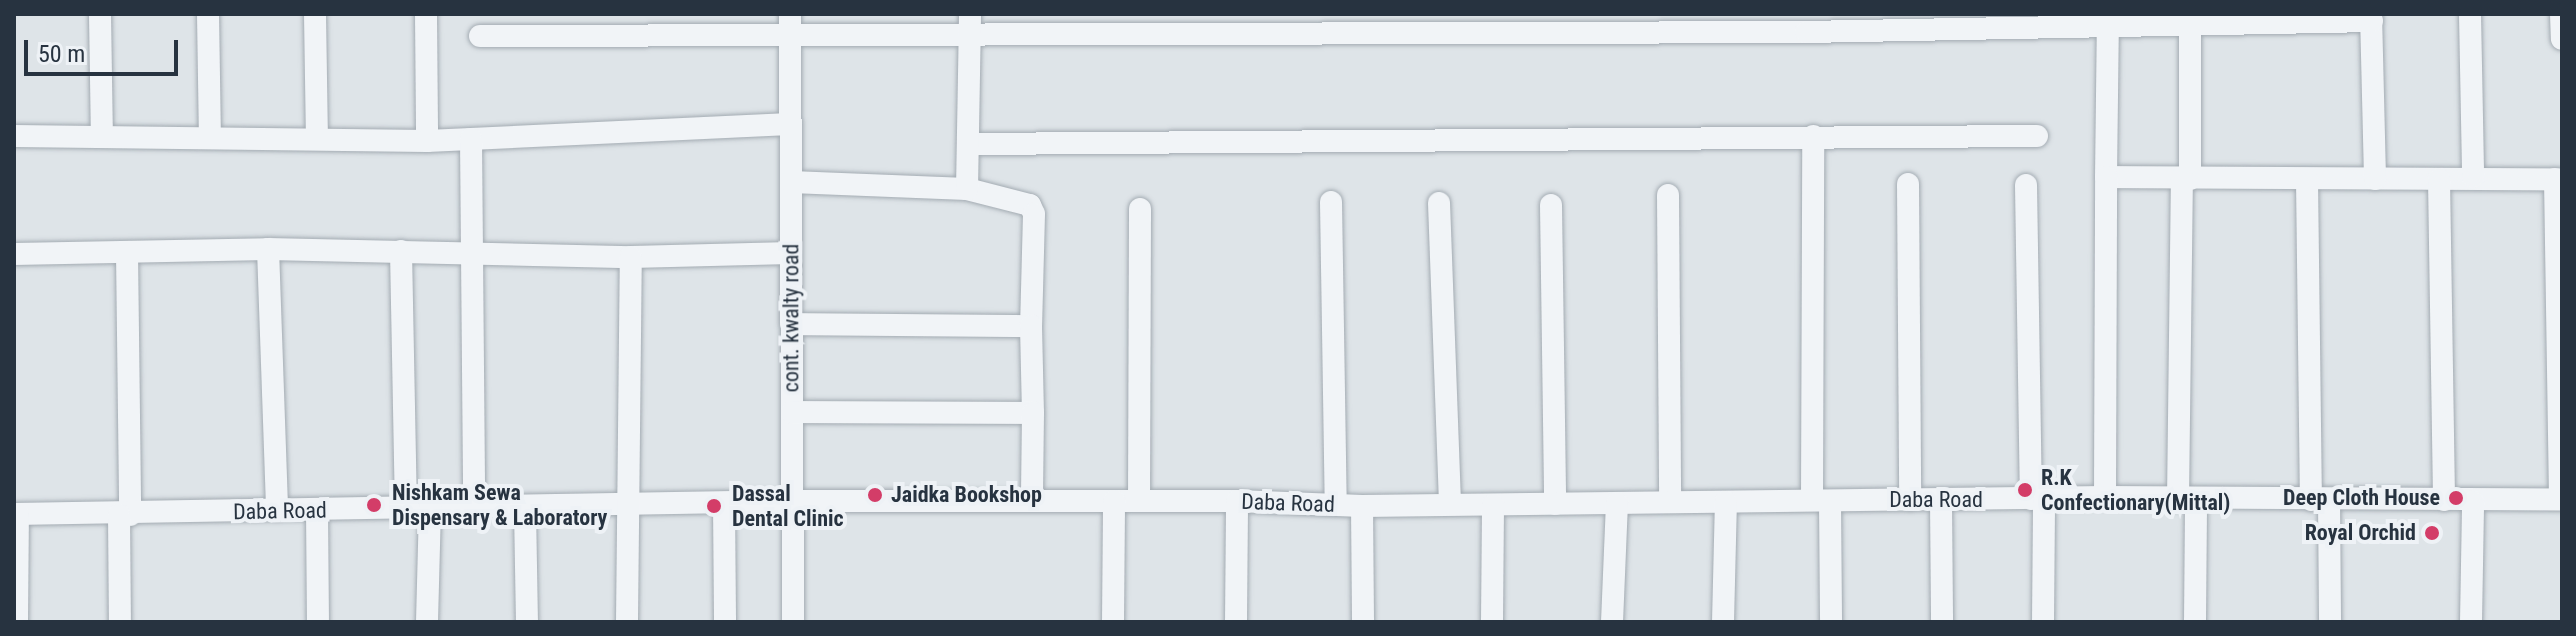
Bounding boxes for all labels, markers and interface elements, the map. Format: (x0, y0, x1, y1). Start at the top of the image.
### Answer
scale bar (28, 24, 182, 74)
text: 50 m (38, 40, 85, 68)
street label: cont. kwalty road (778, 244, 804, 392)
place label: R.K Confectionary(Mittal) (2041, 464, 2230, 516)
place label: Nishkam Sewa Dispensary & Laboratory (392, 479, 607, 530)
place label: Dassal Dental Clinic (732, 480, 844, 532)
marker: R.K Confectionary(Mittal) (2016, 481, 2034, 499)
place label: Jaidka Bookshop (891, 482, 1042, 508)
place label: Deep Cloth House (2283, 485, 2440, 511)
marker: Jaidka Bookshop (866, 486, 884, 504)
street label: Daba Road (1889, 487, 1983, 513)
street label: Daba Road (1241, 488, 1335, 518)
marker: Deep Cloth House (2447, 489, 2465, 507)
marker: Nishkam Sewa Dispensary & Laboratory (363, 494, 385, 516)
marker: Dassal Dental Clinic (703, 495, 725, 517)
street label: Daba Road (233, 497, 327, 525)
place label: Royal Orchid (2305, 520, 2416, 546)
marker: Royal Orchid (2423, 524, 2441, 542)

